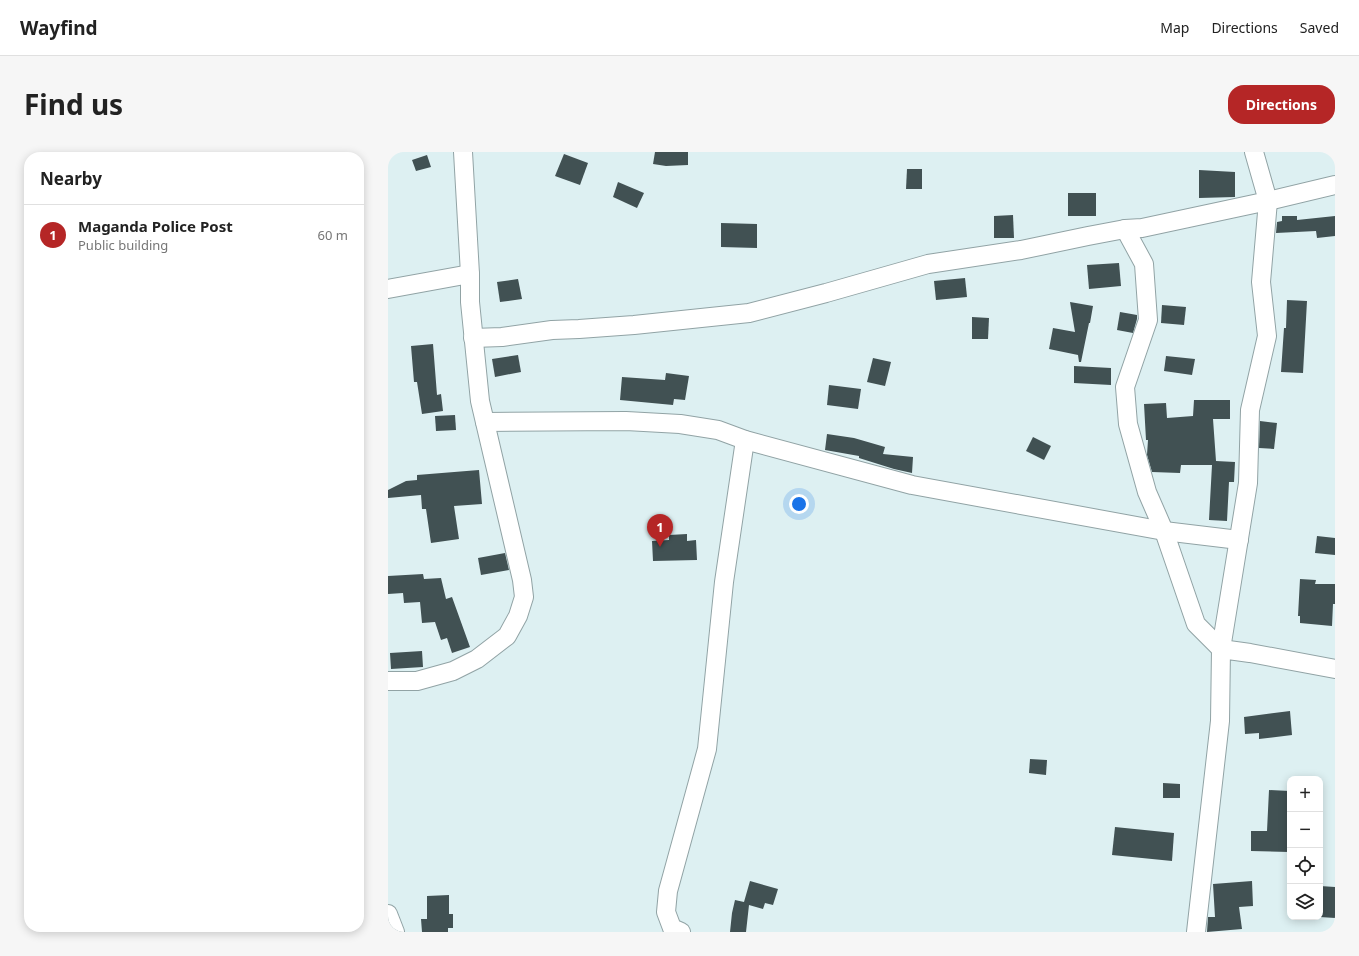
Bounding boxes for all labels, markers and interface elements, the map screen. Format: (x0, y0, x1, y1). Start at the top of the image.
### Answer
text: Wayfind (20, 15, 98, 41)
text: Map (1160, 18, 1189, 37)
text: Directions (1211, 18, 1278, 37)
text: Saved (1300, 18, 1339, 37)
text: Find us (24, 85, 123, 123)
button: Directions (1228, 85, 1335, 124)
text: Nearby (40, 167, 102, 190)
text: Maganda Police Post (78, 216, 233, 236)
text: 1 (49, 226, 57, 244)
text: 60 m (318, 226, 348, 244)
text: Public building (78, 236, 168, 254)
your location (789, 494, 809, 514)
pin: 1 (647, 514, 673, 547)
map controls (1287, 776, 1323, 920)
button: + (1287, 776, 1323, 812)
button: − (1287, 812, 1323, 848)
button: locate (1287, 848, 1323, 884)
button: layers (1287, 884, 1323, 920)

